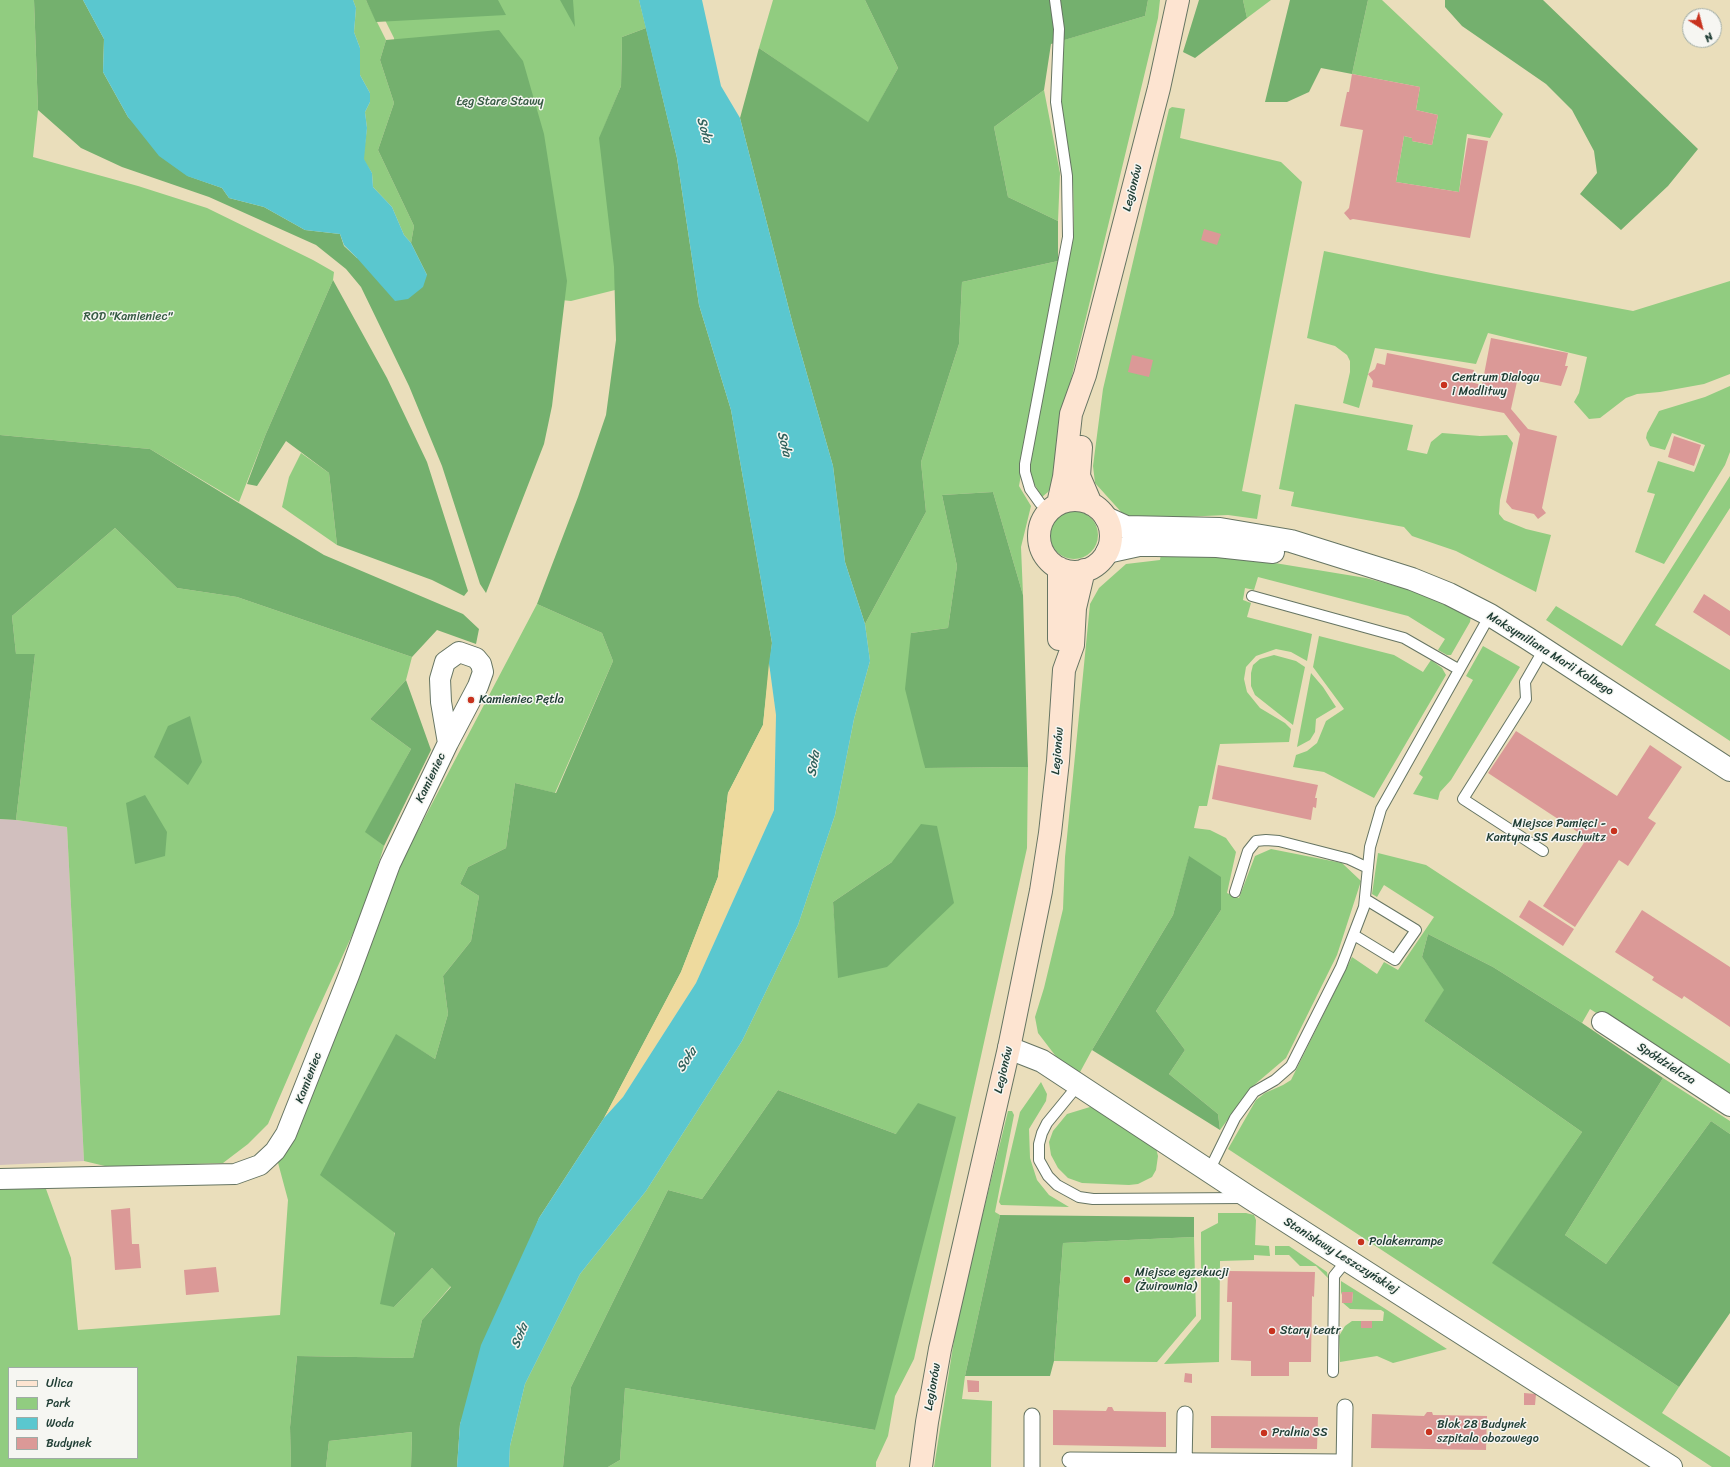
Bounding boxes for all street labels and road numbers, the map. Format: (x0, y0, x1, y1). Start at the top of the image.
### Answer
street label: Legionów (1120, 163, 1146, 213)
street label: Maksymiliana Marii Kolbego (1484, 609, 1616, 699)
street label: Legionów (1049, 727, 1067, 775)
street label: Kamieniec (413, 751, 449, 805)
street label: Spółdzielcza (1634, 1040, 1698, 1088)
street label: Legionów (992, 1045, 1016, 1095)
street label: Kamieniec (293, 1050, 325, 1106)
street label: Stanisławy Leszczyńskiej (1281, 1215, 1401, 1297)
street label: Legionów (922, 1362, 944, 1412)

